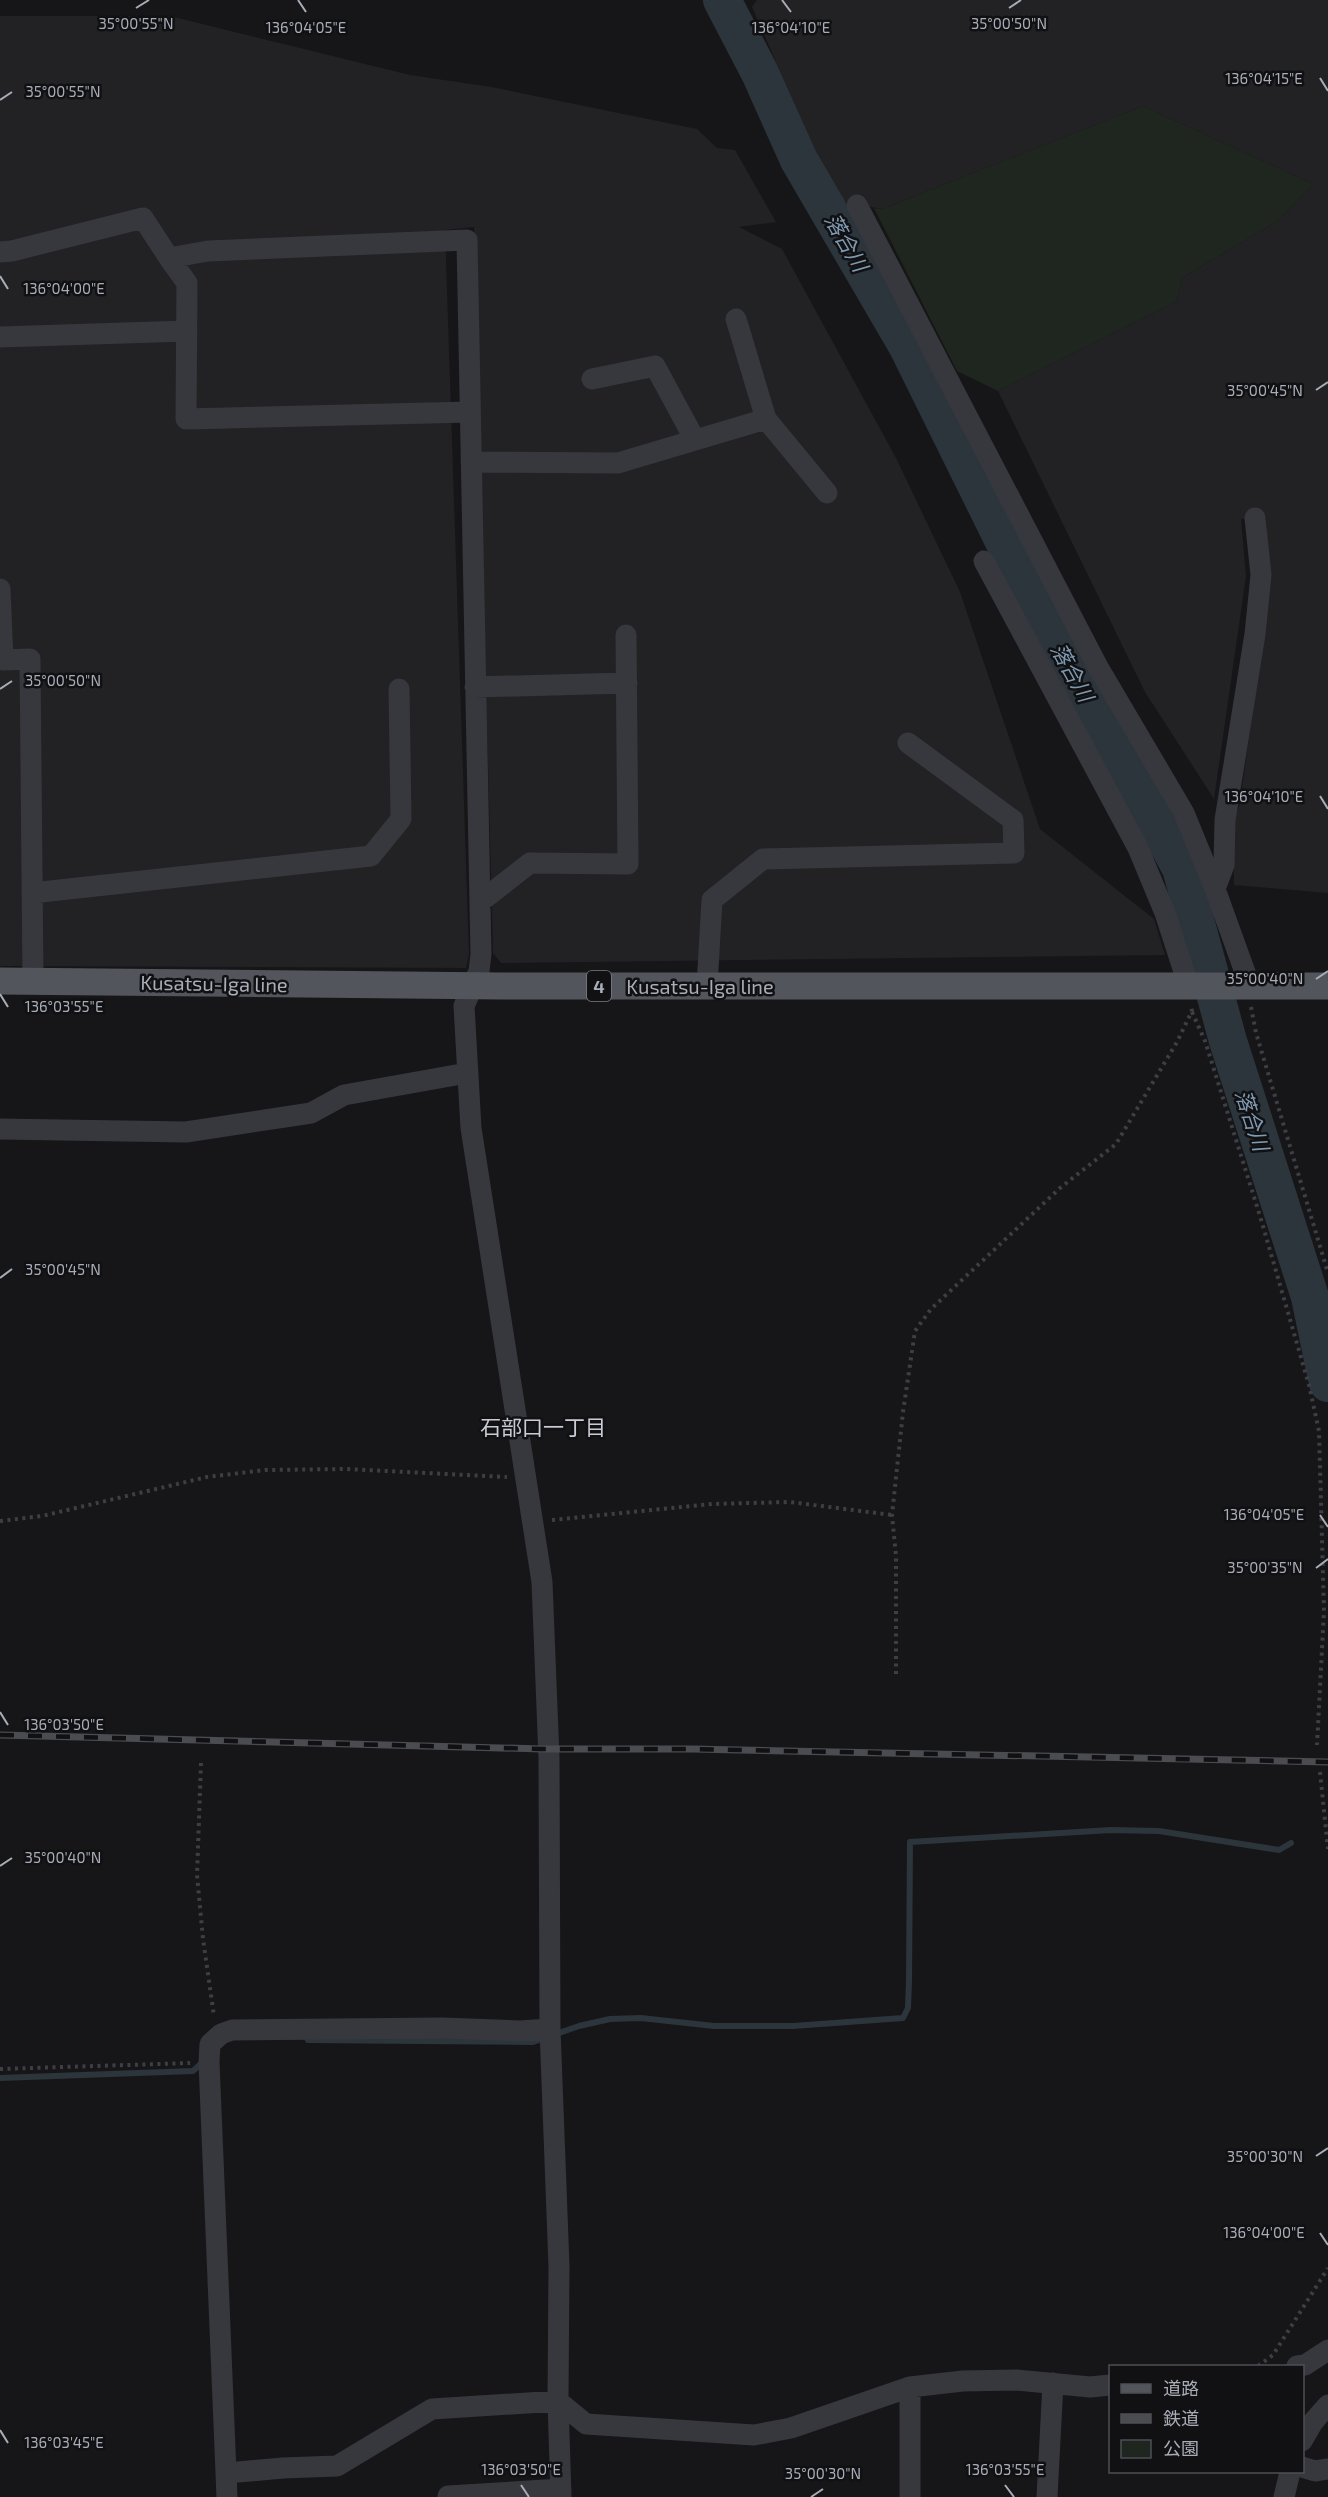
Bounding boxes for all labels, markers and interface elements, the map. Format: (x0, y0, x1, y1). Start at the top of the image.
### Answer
text: 35°00'55"N (98, 14, 174, 32)
text: 35°00'50"N (971, 14, 1047, 32)
text: 136°04'05"E (266, 18, 346, 36)
text: 136°04'10"E (752, 18, 830, 36)
text: 136°04'15"E (1225, 69, 1303, 87)
text: 35°00'55"N (25, 82, 101, 100)
water label: 落合川 (820, 208, 875, 277)
text: 136°04'00"E (23, 279, 105, 297)
text: 35°00'45"N (1227, 381, 1303, 399)
water label: 落合川 (1047, 638, 1100, 707)
text: 35°00'50"N (25, 671, 101, 689)
text: 136°04'10"E (1225, 787, 1303, 805)
text: 35°00'40"N (1227, 969, 1303, 987)
street label: Kusatsu-Iga line (140, 970, 288, 996)
road number: 4 (587, 971, 611, 1001)
street label: Kusatsu-Iga line (626, 974, 774, 998)
text: 136°03'55"E (25, 997, 103, 1015)
water label: 落合川 (1231, 1086, 1275, 1156)
text: 35°00'45"N (25, 1260, 101, 1278)
district label: 石部口一丁目 (480, 1414, 606, 1439)
text: 136°04'05"E (1224, 1505, 1304, 1523)
text: 35°00'35"N (1227, 1558, 1303, 1576)
text: 136°03'50"E (24, 1715, 104, 1733)
text: 35°00'40"N (25, 1848, 101, 1866)
text: 35°00'30"N (1227, 2147, 1303, 2165)
text: 136°04'00"E (1223, 2223, 1305, 2241)
legend (1109, 2365, 1304, 2473)
text: 道路 (1163, 2377, 1199, 2399)
text: 鉄道 (1163, 2407, 1199, 2429)
text: 136°03'45"E (24, 2433, 104, 2451)
text: 公園 (1163, 2437, 1199, 2459)
text: 136°03'50"E (481, 2460, 561, 2478)
text: 136°03'55"E (966, 2460, 1044, 2478)
text: 35°00'30"N (785, 2464, 861, 2482)

